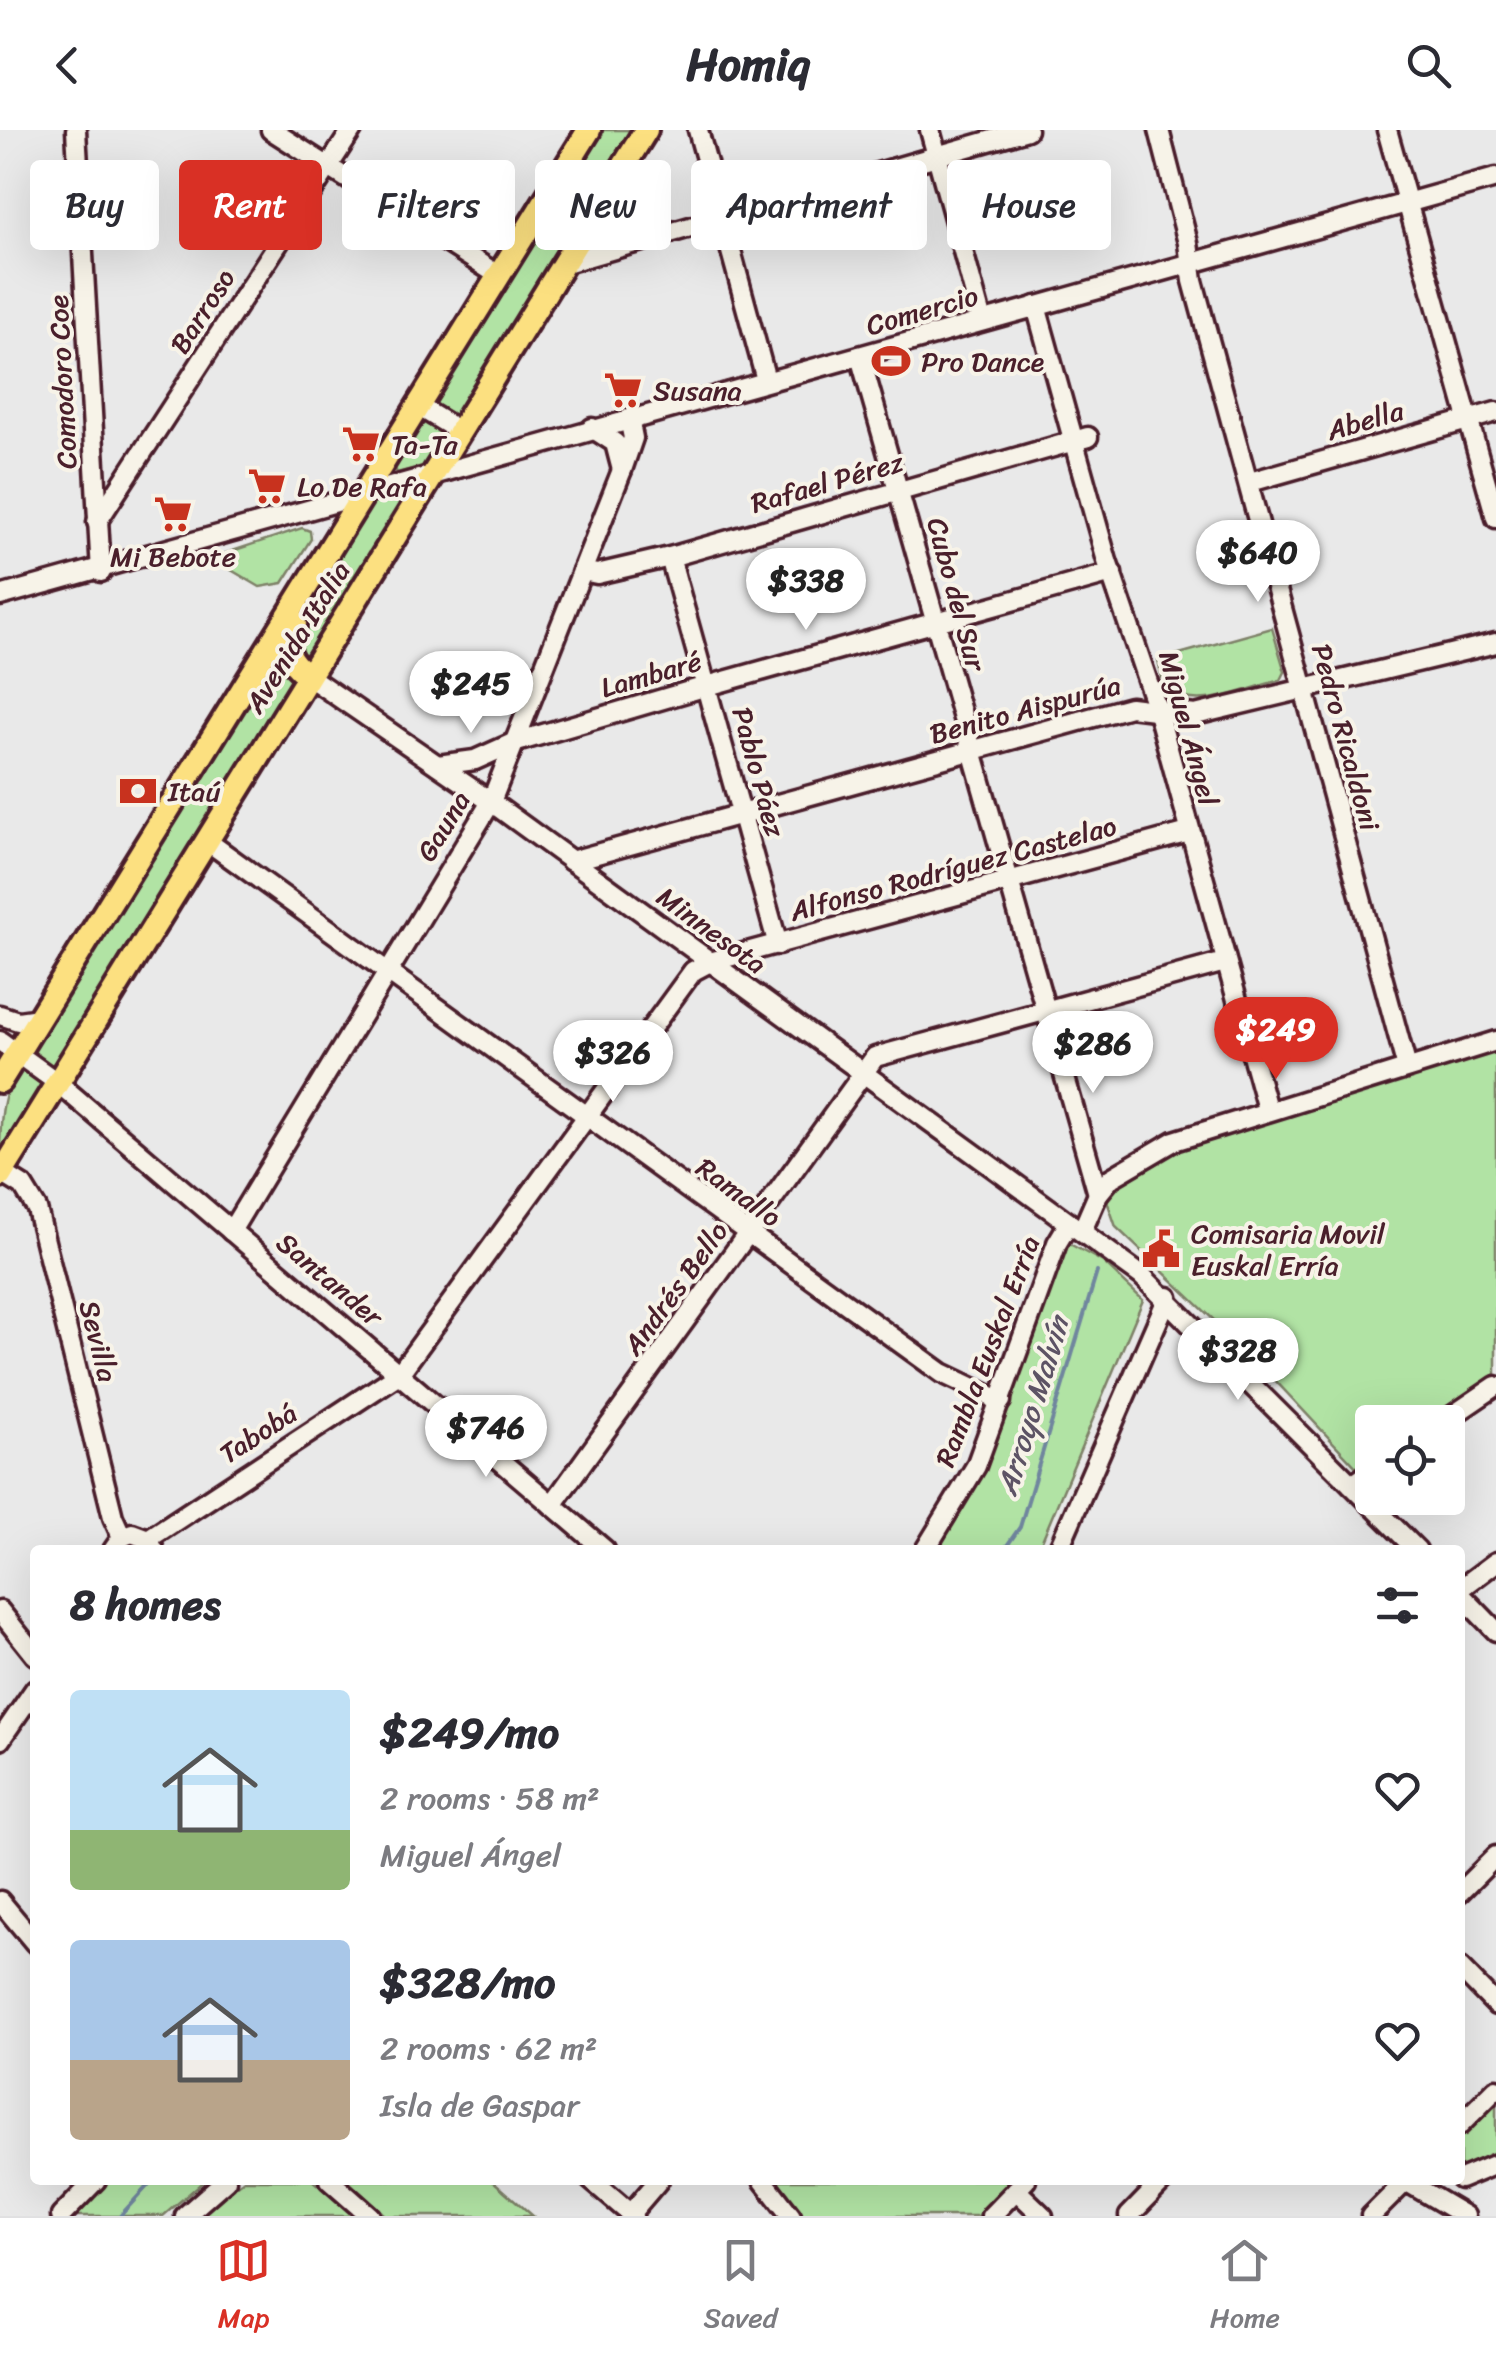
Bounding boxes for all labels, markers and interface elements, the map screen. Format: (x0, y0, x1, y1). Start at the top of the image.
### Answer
text: Homiq (686, 25, 810, 105)
icon: back (40, 38, 95, 93)
icon: search (1401, 38, 1456, 93)
chip: Buy (30, 160, 159, 250)
chip: Rent (179, 160, 322, 250)
chip: Filters (342, 160, 515, 250)
chip: New (535, 160, 671, 250)
chip: Apartment (691, 160, 927, 250)
chip: House (947, 160, 1111, 250)
street label: Barroso (156, 258, 249, 364)
street label: Comercio (860, 271, 984, 350)
street label: Comodoro Coe (33, 294, 92, 470)
place label: Pro Dance (921, 337, 1044, 386)
sports icon: Pro Dance (870, 340, 912, 382)
place label: Susana (653, 366, 742, 415)
supermarket icon: Susana (602, 369, 644, 411)
street label: Abella (1320, 386, 1410, 455)
place label: Ta-Ta (391, 420, 458, 469)
supermarket icon: Ta-Ta (340, 423, 382, 465)
street label: Rafael Pérez (745, 437, 910, 528)
place label: Lo De Rafa (297, 462, 427, 511)
supermarket icon: Lo De Rafa (246, 465, 288, 507)
supermarket icon: Mi Bebote (152, 493, 194, 535)
street label: Cubo del Sur (913, 512, 1001, 678)
pin: $640 (1199, 520, 1317, 605)
text: $640 (1218, 524, 1298, 581)
place label: Mi Bebote (110, 532, 236, 581)
pin: $338 (747, 548, 865, 633)
street label: Avenida Italia (231, 551, 364, 724)
text: $338 (768, 552, 844, 609)
street label: Lambaré (595, 637, 708, 712)
street label: Pedro Ricaldoni (1297, 638, 1394, 837)
street label: Miguel Ángel (1144, 645, 1233, 812)
pin: $245 (412, 651, 530, 736)
text: $245 (431, 655, 511, 712)
street label: Benito Aispurúa (924, 660, 1126, 759)
street label: Pablo Páez (718, 701, 800, 843)
place label: Itaú (167, 767, 220, 816)
bank icon: Itaú (117, 770, 159, 812)
street label: Gauna (403, 781, 484, 871)
street label: Alfonso Rodríguez Castelao (783, 801, 1122, 936)
street label: Minnesota (646, 873, 777, 987)
pin: $249 (1217, 997, 1335, 1082)
text: $249 (1236, 1001, 1316, 1058)
pin: $286 (1034, 1011, 1152, 1096)
text: $286 (1054, 1015, 1132, 1072)
pin: $326 (554, 1020, 672, 1105)
text: $326 (575, 1024, 651, 1081)
street label: Ramallo (685, 1144, 792, 1241)
place label: Comisaria Movil Euskal Erría (1191, 1209, 1386, 1290)
street label: Andrés Bello (609, 1211, 741, 1367)
street label: Santander (265, 1219, 396, 1340)
street label: Rambla Euskal Erría (921, 1228, 1054, 1474)
public building icon: Comisaria Movil Euskal Erría (1140, 1228, 1182, 1270)
street label: Sevilla (65, 1295, 132, 1387)
water label: Arroyo Malvín (980, 1306, 1087, 1503)
pin: $328 (1179, 1318, 1297, 1403)
text: $328 (1200, 1322, 1276, 1379)
street label: Tabobá (209, 1390, 308, 1477)
pin: $746 (427, 1395, 545, 1480)
text: $746 (447, 1399, 525, 1456)
map controls (1355, 1405, 1465, 1515)
button: locate (1355, 1405, 1465, 1515)
text: 8 homes (70, 1568, 221, 1642)
icon: filters (1370, 1578, 1425, 1633)
text: $249/mo (380, 1696, 559, 1770)
icon: home (150, 1730, 270, 1850)
icon: heart (1370, 1763, 1425, 1818)
text: 2 rooms · 58 m² (380, 1770, 600, 1827)
text: Miguel Ángel (380, 1827, 561, 1884)
text: $328/mo (380, 1946, 555, 2020)
icon: home (150, 1980, 270, 2100)
icon: heart (1370, 2013, 1425, 2068)
text: 2 rooms · 62 m² (380, 2020, 597, 2077)
text: Isla de Gaspar (380, 2077, 579, 2134)
tab: Map (216, 2233, 271, 2342)
tab: Saved (704, 2233, 777, 2342)
tab: Home (1210, 2233, 1280, 2342)

